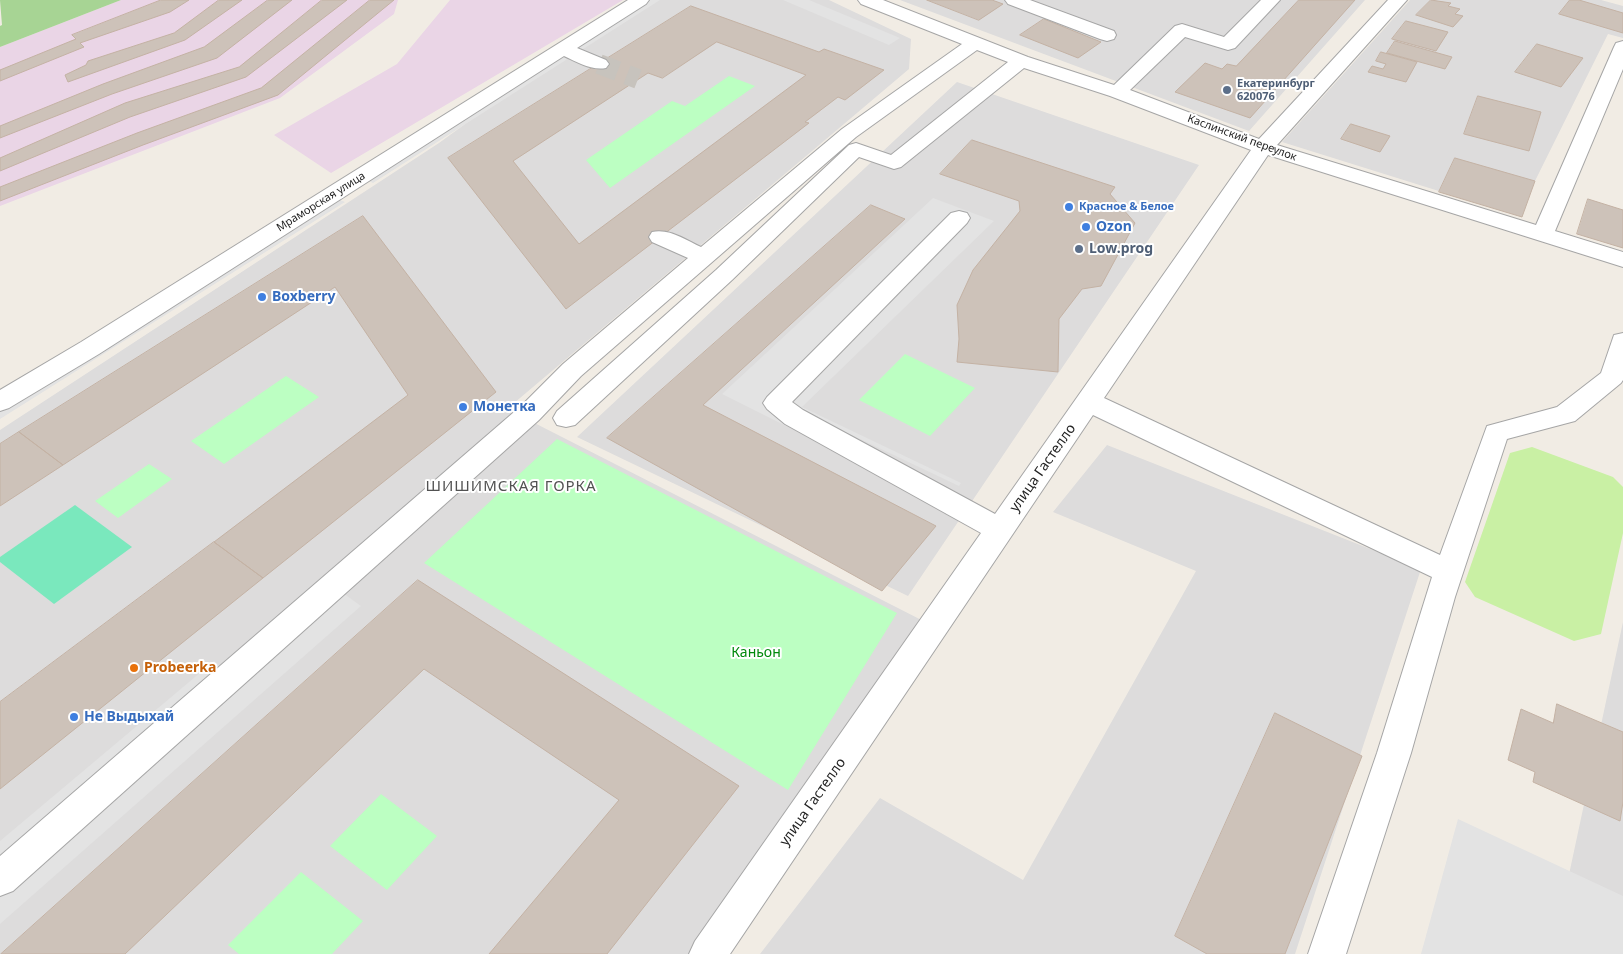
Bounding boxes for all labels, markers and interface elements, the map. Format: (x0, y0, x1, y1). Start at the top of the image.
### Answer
place label: Екатеринбург 620076 (1237, 77, 1315, 103)
marker: Екатеринбург 620076 (1221, 84, 1233, 96)
street label: Каслинский переулок (1186, 112, 1298, 164)
street label: Мраморская улица (274, 169, 368, 235)
place label: Красное & Белое (1079, 200, 1174, 214)
marker: Красное & Белое (1063, 201, 1075, 213)
place label: Ozon (1096, 219, 1132, 235)
marker: Ozon (1080, 221, 1092, 233)
place label: Low.prog (1089, 241, 1153, 257)
marker: Low.prog (1073, 243, 1085, 255)
place label: Boxberry (272, 289, 336, 305)
marker: Boxberry (256, 291, 268, 303)
place label: Монетка (473, 399, 536, 415)
marker: Монетка (457, 401, 469, 413)
street label: улица Гастелло (1006, 421, 1080, 515)
district label: ШИШИМСКАЯ ГОРКА (424, 478, 598, 496)
park label: Каньон (731, 645, 781, 661)
place label: Probeerka (144, 660, 216, 676)
marker: Probeerka (128, 662, 140, 674)
place label: Не Выдыхай (84, 709, 174, 725)
marker: Не Выдыхай (68, 711, 80, 723)
street label: улица Гастелло (776, 755, 850, 849)

